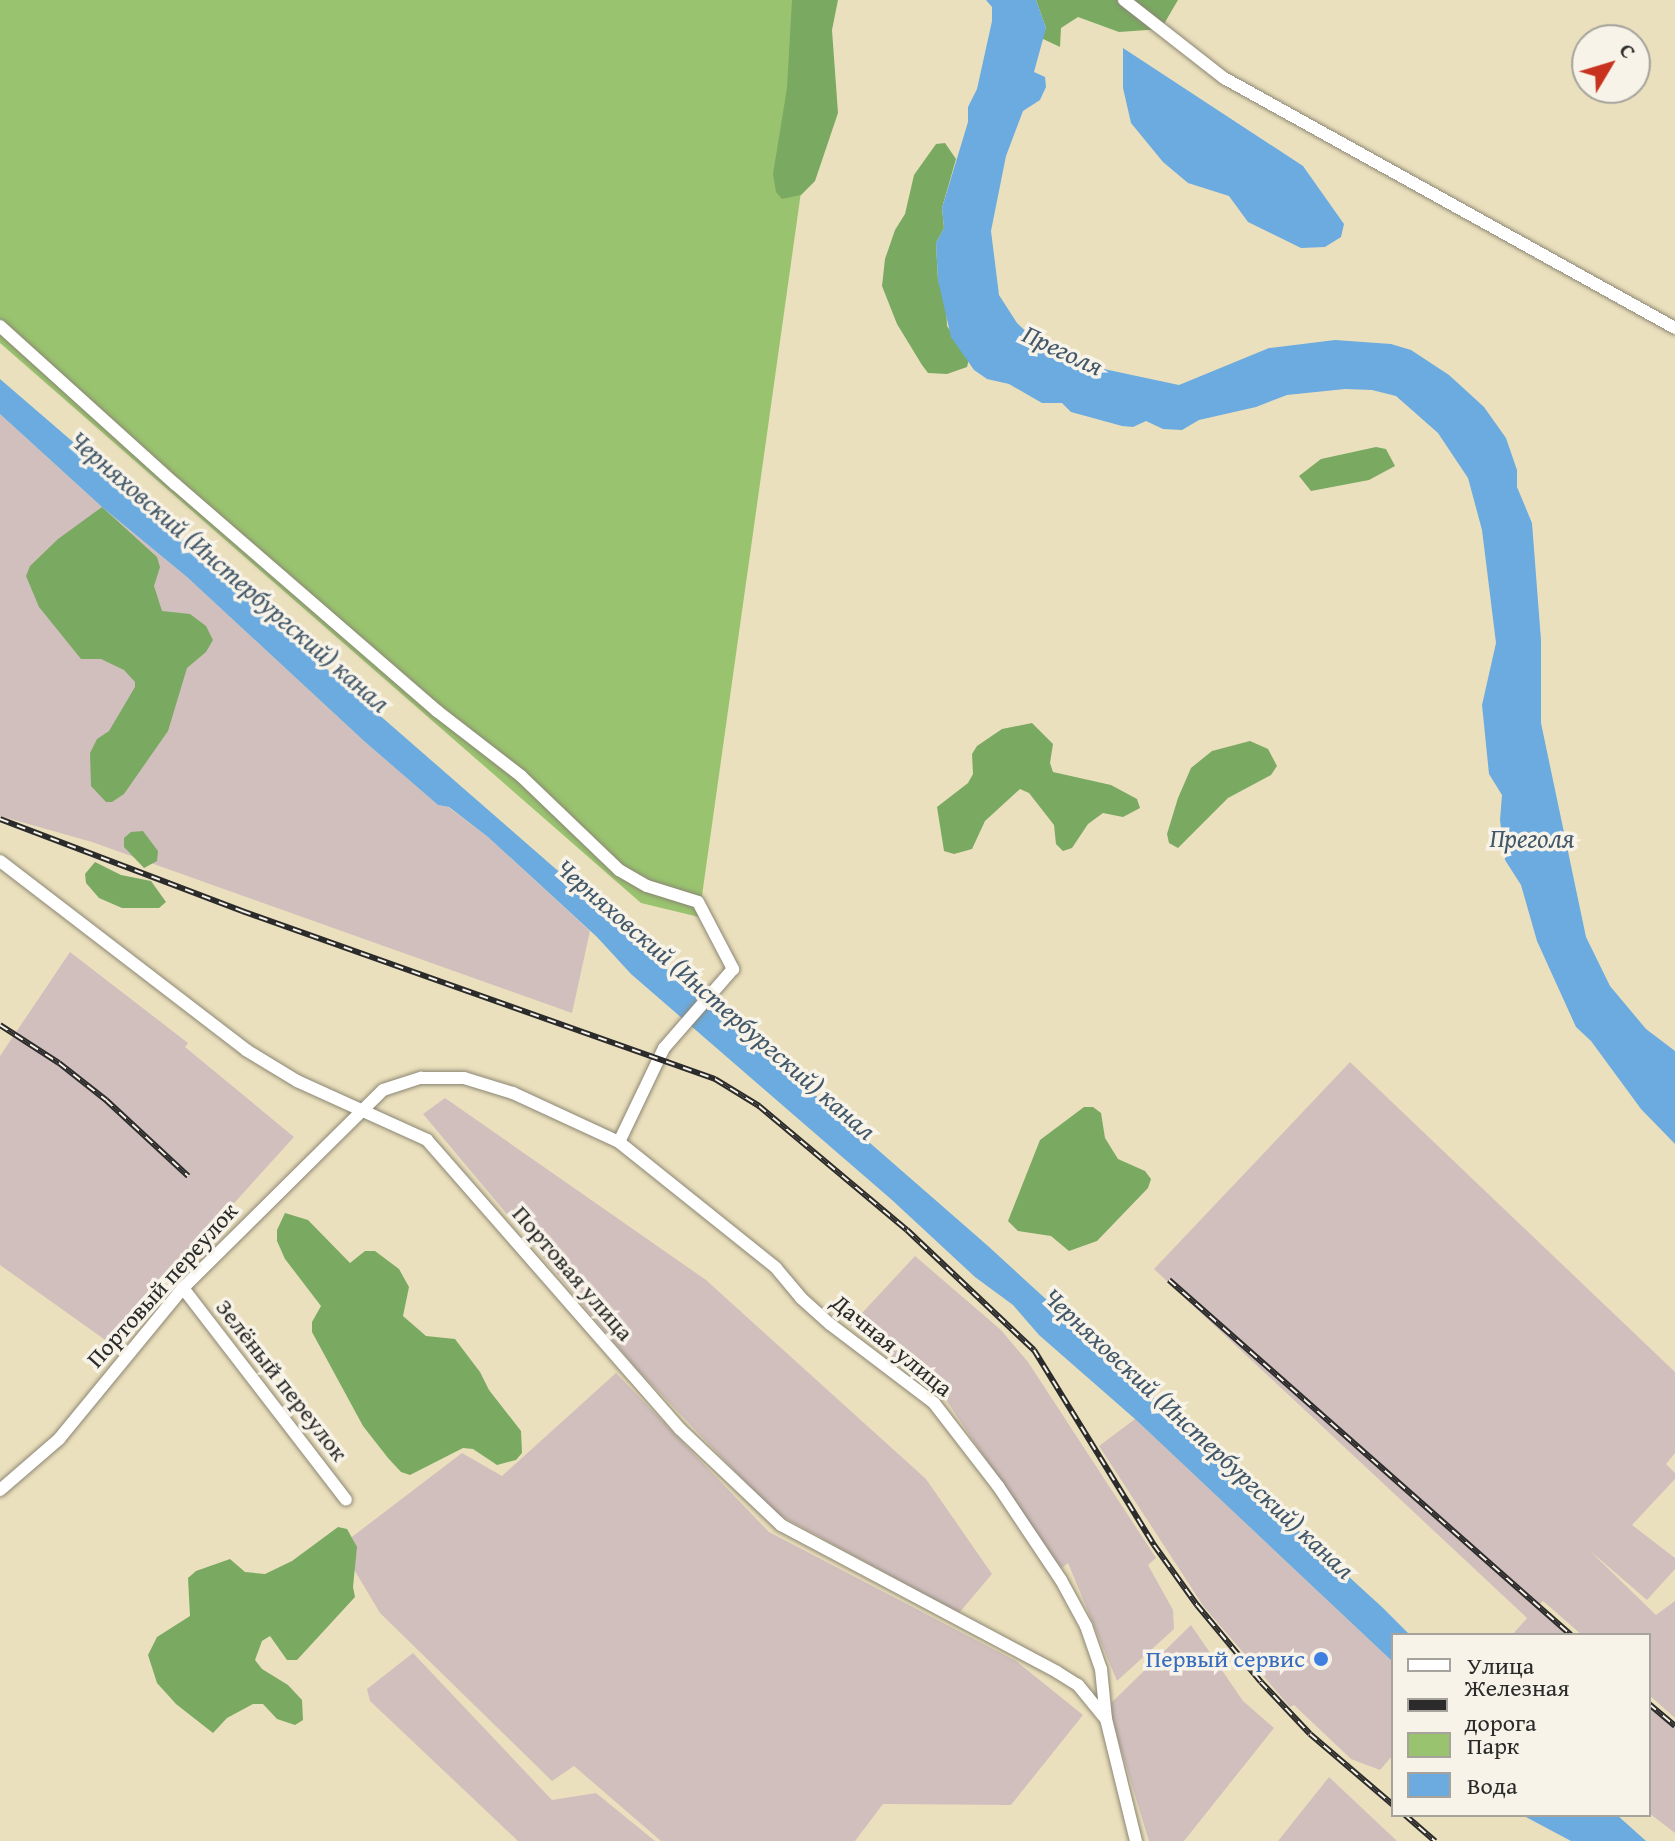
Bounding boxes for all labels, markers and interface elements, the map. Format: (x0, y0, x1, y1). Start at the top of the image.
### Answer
north arrow (1571, 24, 1651, 104)
text: С (1612, 36, 1645, 65)
water label: Преголя (1018, 318, 1108, 382)
water label: Черняховский (Инстербургский) канал (64, 424, 396, 718)
water label: Преголя (1489, 822, 1575, 854)
water label: Черняховский (Инстербургский) канал (550, 852, 882, 1146)
street label: Портовый переулок (80, 1197, 244, 1373)
street label: Портовая улица (506, 1199, 640, 1347)
water label: Черняховский (Инстербургский) канал (1037, 1281, 1361, 1585)
street label: Дачная улица (826, 1287, 958, 1403)
street label: Зелёный переулок (210, 1293, 354, 1467)
legend (1391, 1633, 1651, 1817)
place label: Первый сервис (1146, 1645, 1305, 1673)
text: Улица (1467, 1648, 1534, 1683)
marker: Первый сервис (1312, 1650, 1330, 1668)
text: Железная дорога (1464, 1670, 1569, 1740)
text: Парк (1467, 1728, 1519, 1763)
text: Вода (1467, 1768, 1517, 1803)

